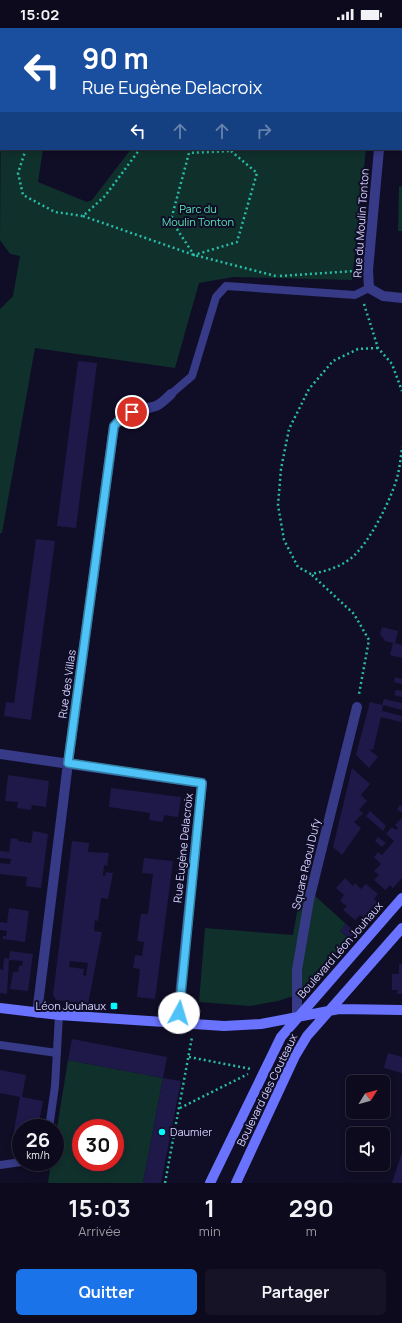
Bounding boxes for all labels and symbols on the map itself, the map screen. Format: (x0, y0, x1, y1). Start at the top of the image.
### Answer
street label: Rue du Moulin Tonton (349, 168, 372, 278)
park label: Parc du Moulin Tonton (162, 201, 234, 229)
pin (115, 395, 149, 429)
street label: Rue des Villas (54, 648, 79, 719)
street label: Rue Eugène Delacroix (169, 792, 196, 903)
street label: Square Raoul Dufy (288, 817, 323, 911)
street label: Boulevard Léon Jouhaux (294, 898, 386, 1001)
position arrow (158, 992, 200, 1034)
place label: Léon Jouhaux (36, 998, 106, 1013)
marker: Léon Jouhaux (109, 1001, 119, 1011)
street label: Boulevard des Couteaux (233, 1031, 300, 1148)
north arrow (346, 1075, 390, 1119)
speed limit sign: 30 (72, 1119, 124, 1171)
place label: Daumier (170, 1124, 212, 1139)
marker: Daumier (157, 1127, 167, 1137)

